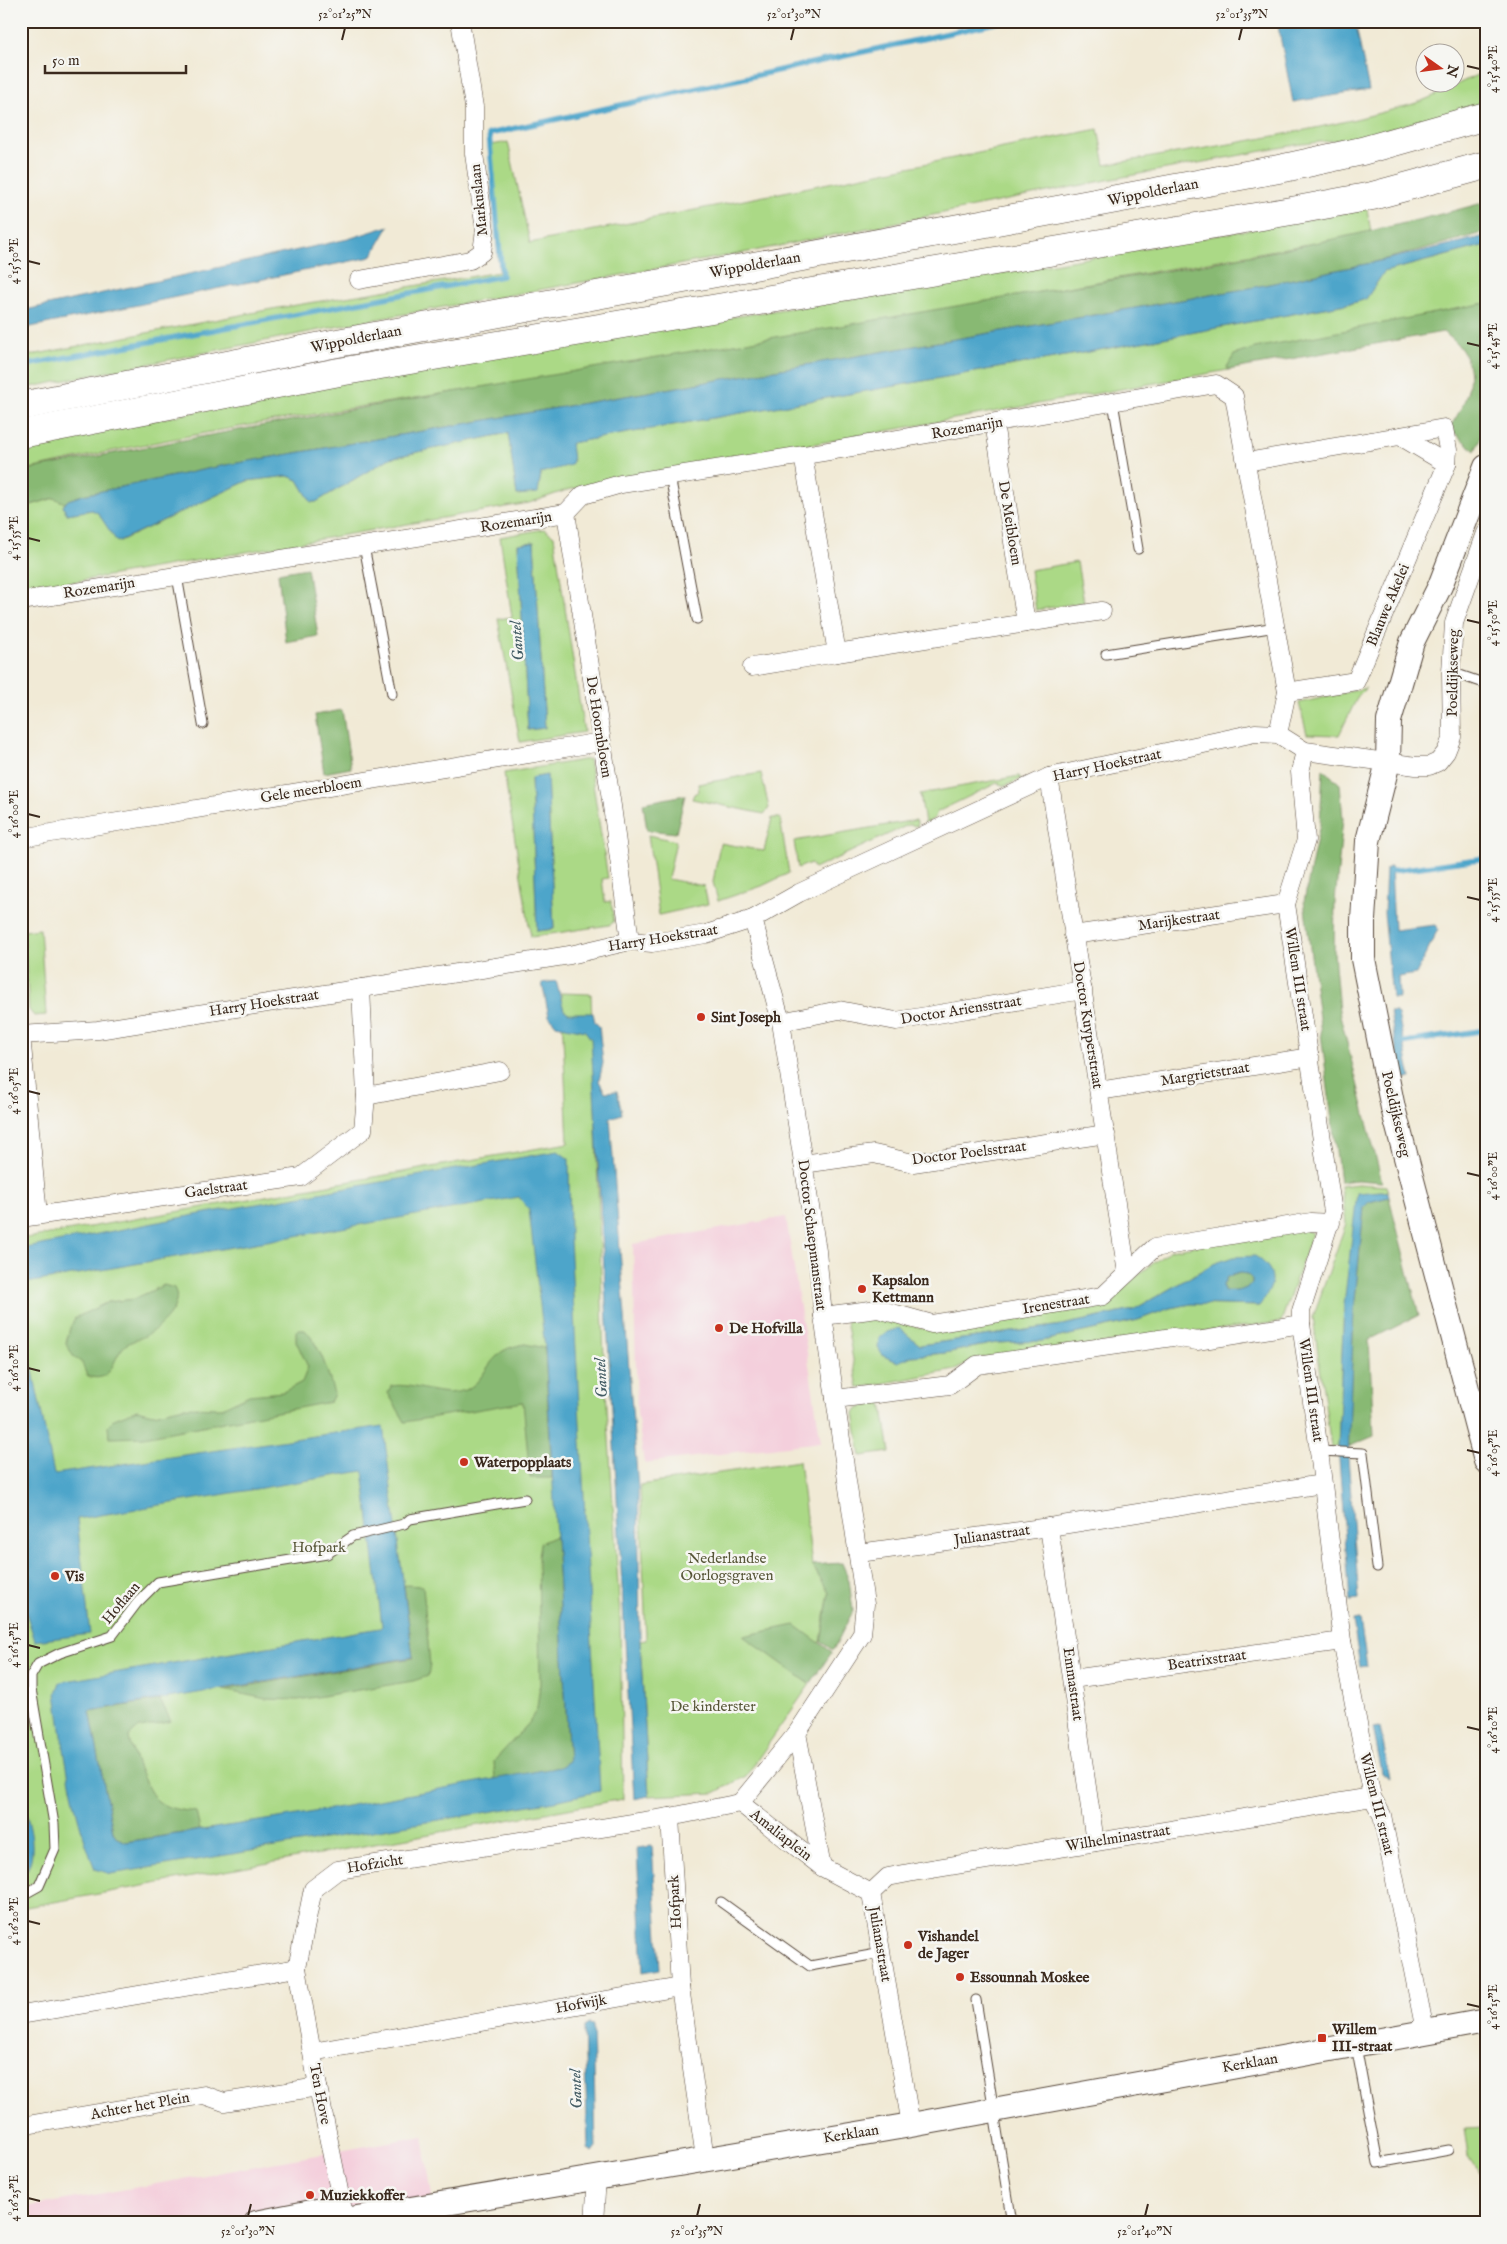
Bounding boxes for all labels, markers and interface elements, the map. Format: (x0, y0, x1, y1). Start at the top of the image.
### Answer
text: 52°01'25"N (318, 7, 372, 22)
text: 52°01'30"N (767, 7, 822, 22)
text: 52°01'35"N (1216, 7, 1269, 22)
scale bar (45, 42, 186, 74)
north arrow (1414, 42, 1464, 92)
text: 4°15'40"E (1486, 45, 1501, 93)
text: 50 m (52, 51, 80, 70)
text: N (1441, 62, 1462, 79)
street label: Markuslaan (466, 163, 492, 237)
street label: Wippolderlaan (1106, 174, 1200, 210)
text: 4°15'50"E (7, 238, 22, 284)
street label: Wippolderlaan (708, 248, 802, 282)
street label: Wippolderlaan (309, 321, 403, 357)
text: 4°15'45"E (1486, 323, 1501, 369)
street label: Rozemarijn (930, 412, 1004, 444)
street label: De Meibloem (994, 479, 1026, 567)
street label: Rozemarijn (479, 507, 553, 537)
text: 4°15'55"E (7, 516, 22, 560)
street label: Blauwe Akelei (1362, 561, 1414, 649)
street label: Rozemarijn (62, 573, 136, 603)
text: 4°15'50"E (1486, 600, 1501, 646)
water label: Gantel (507, 619, 529, 662)
street label: Poeldijkseweg (1443, 628, 1463, 717)
street label: De Hoornbloem (582, 675, 616, 780)
street label: Harry Hoekstraat (1051, 744, 1163, 786)
street label: Gele meerbloem (259, 773, 363, 807)
text: 4°16'00"E (7, 790, 22, 838)
text: 4°15'55"E (1486, 878, 1501, 922)
street label: Marijkestraat (1137, 905, 1221, 935)
street label: Harry Hoekstraat (607, 920, 719, 956)
street label: Willem III straat (1280, 926, 1316, 1032)
street label: Doctor Kuyperstraat (1069, 960, 1107, 1090)
street label: Harry Hoekstraat (208, 985, 320, 1021)
street label: Doctor Ariensstraat (899, 991, 1023, 1029)
place label: Sint Joseph (711, 1008, 782, 1027)
marker: Sint Joseph (695, 1011, 707, 1023)
street label: Margrietstraat (1159, 1058, 1251, 1090)
text: 4°16'05"E (7, 1067, 22, 1115)
street label: Poeldijkseweg (1377, 1069, 1415, 1160)
street label: Doctor Poelsstraat (911, 1137, 1027, 1169)
text: 4°16'00"E (1486, 1152, 1501, 1200)
street label: Doctor Schaepmanstraat (793, 1158, 831, 1312)
street label: Gaelstraat (183, 1175, 249, 1203)
place label: Kapsalon Kettmann (872, 1271, 934, 1307)
marker: Kapsalon Kettmann (856, 1283, 868, 1295)
street label: Irenestraat (1021, 1289, 1091, 1319)
place label: De Hofvilla (729, 1319, 803, 1338)
marker: De Hofvilla (713, 1322, 725, 1334)
street label: Willem III straat (1294, 1337, 1328, 1443)
text: 4°16'10"E (7, 1344, 22, 1392)
water label: Gantel (591, 1356, 613, 1398)
text: 4°16'05"E (1486, 1429, 1501, 1477)
place label: Waterpopplaats (473, 1453, 572, 1472)
marker: Waterpopplaats (458, 1456, 470, 1468)
street label: Julianastraat (951, 1520, 1031, 1550)
park label: Hofpark (292, 1538, 347, 1557)
park label: Nederlandse Oorlogsgraven (681, 1549, 773, 1585)
place label: Vis (64, 1567, 85, 1586)
marker: Vis (49, 1570, 61, 1582)
street label: Hoflaan (98, 1578, 144, 1628)
text: 4°16'15"E (7, 1622, 22, 1668)
street label: Beatrixstraat (1166, 1645, 1248, 1675)
street label: Emmastraat (1058, 1646, 1088, 1722)
park label: De kinderster (670, 1697, 756, 1716)
text: 4°16'10"E (1486, 1706, 1501, 1754)
street label: Willem III straat (1355, 1751, 1399, 1857)
street label: Amaliaplein (745, 1804, 816, 1865)
street label: Wilhelminastraat (1064, 1820, 1172, 1856)
street label: Hofzicht (346, 1850, 404, 1878)
street label: Hofpark (664, 1873, 686, 1930)
text: 4°16'20"E (7, 1897, 22, 1945)
street label: Julianastraat (864, 1903, 896, 1983)
place label: Vishandel de Jager (917, 1927, 979, 1963)
marker: Vishandel de Jager (902, 1939, 914, 1951)
place label: Essounnah Moskee (970, 1968, 1090, 1987)
marker: Essounnah Moskee (954, 1971, 966, 1983)
text: 4°16'15"E (1486, 1984, 1501, 2030)
street label: Hofwijk (554, 1990, 609, 2018)
place label: Willem III-straat (1331, 2020, 1393, 2056)
marker: Willem III-straat (1316, 2032, 1328, 2044)
street label: Kerklaan (1221, 2049, 1279, 2077)
street label: Ten Hove (305, 2062, 335, 2126)
water label: Gantel (566, 2067, 588, 2109)
street label: Achter het Plein (88, 2088, 191, 2124)
street label: Kerklaan (822, 2120, 880, 2148)
text: 4°16'25"E (7, 2175, 22, 2221)
place label: Muziekkoffer (320, 2186, 405, 2205)
marker: Muziekkoffer (304, 2189, 316, 2201)
text: 52°01'30"N (221, 2224, 276, 2239)
text: 52°01'35"N (671, 2224, 724, 2239)
text: 52°01'40"N (1117, 2224, 1173, 2239)

